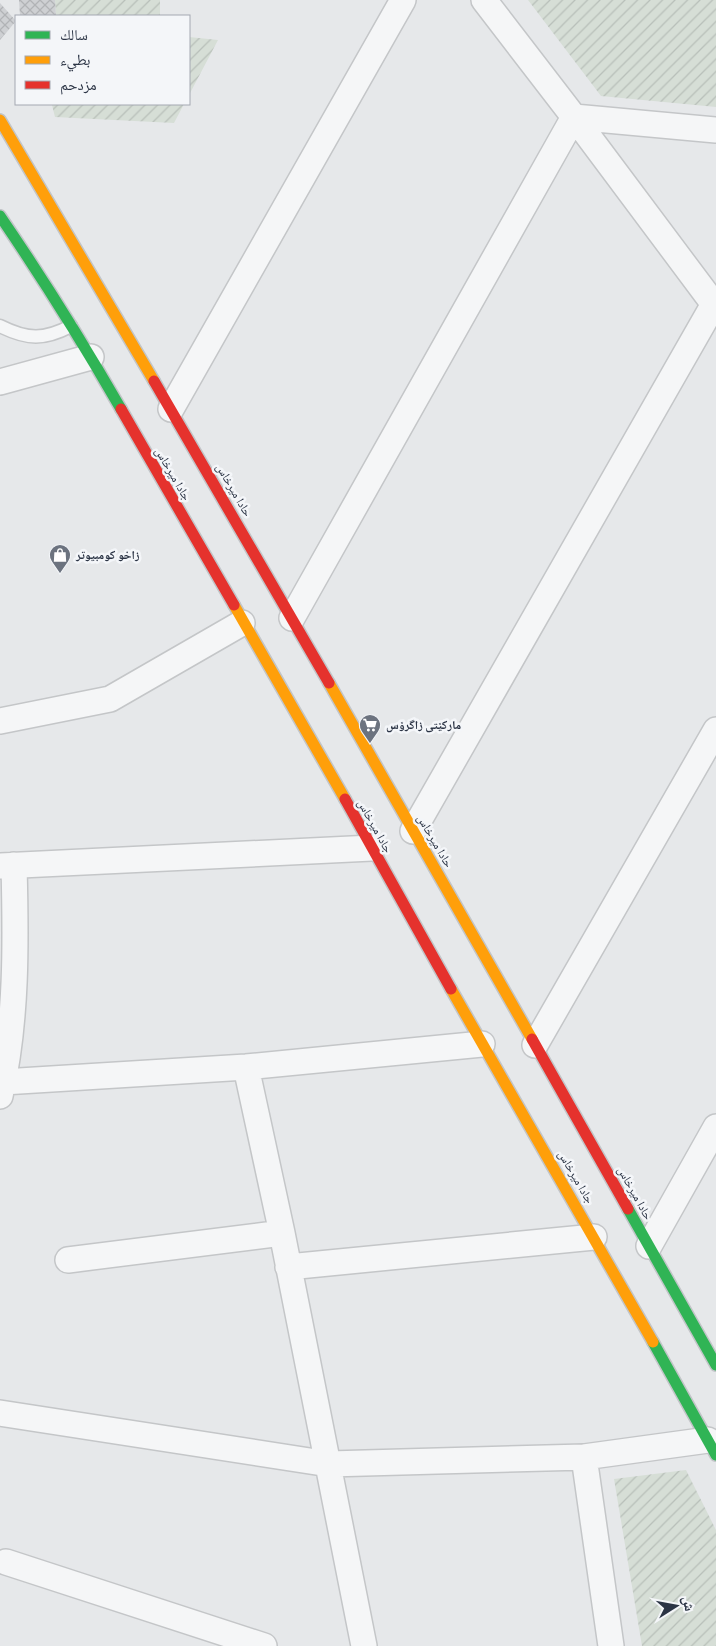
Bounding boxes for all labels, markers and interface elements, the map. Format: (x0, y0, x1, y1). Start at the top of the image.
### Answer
legend (15, 15, 190, 105)
text: سالك (60, 26, 88, 44)
text: بطيء (60, 51, 90, 72)
text: مزدحم (60, 76, 97, 95)
street label: جادا ميرخاس (152, 445, 194, 503)
street label: حادا ميرخاس (213, 461, 255, 519)
shop icon: زاخو كومبيوتر (48, 543, 72, 574)
place label: زاخو كومبيوتر (75, 548, 140, 562)
supermarket icon: مارکێتی زاگرۆس (358, 713, 382, 744)
place label: مارکێتی زاگرۆس (386, 718, 461, 733)
street label: جادا ميرخاس (354, 797, 396, 856)
street label: حادا ميرخاس (414, 812, 456, 870)
street label: جادا ميرخاس (555, 1148, 597, 1206)
street label: حادا ميرخاس (614, 1164, 656, 1223)
north arrow (651, 1581, 701, 1631)
text: ش (679, 1595, 698, 1613)

